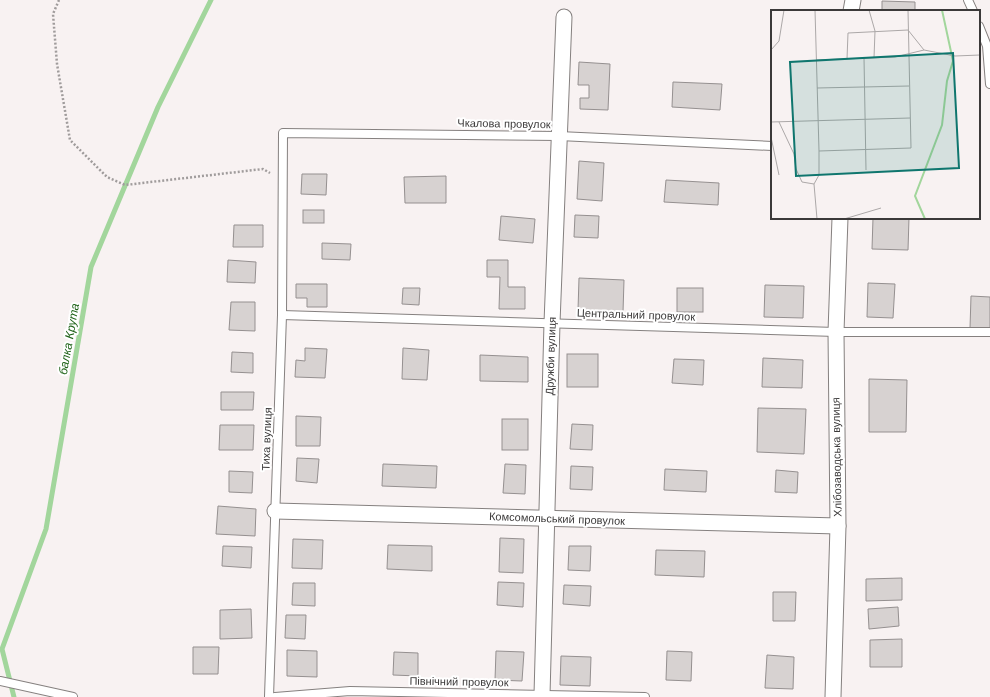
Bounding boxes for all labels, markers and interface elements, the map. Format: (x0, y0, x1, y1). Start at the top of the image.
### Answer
inset map (771, 10, 980, 219)
street label: Чкалова провулок (457, 117, 551, 131)
water label: балка Крута (56, 302, 82, 376)
street label: Центральний провулок (577, 306, 696, 324)
street label: Дружби вулиця (543, 317, 559, 395)
street label: Хлібозаводська вулиця (829, 397, 845, 517)
street label: Тиха вулиця (259, 407, 275, 471)
street label: Комсомольський провулок (489, 510, 625, 528)
street label: Північний провулок (409, 675, 509, 689)

